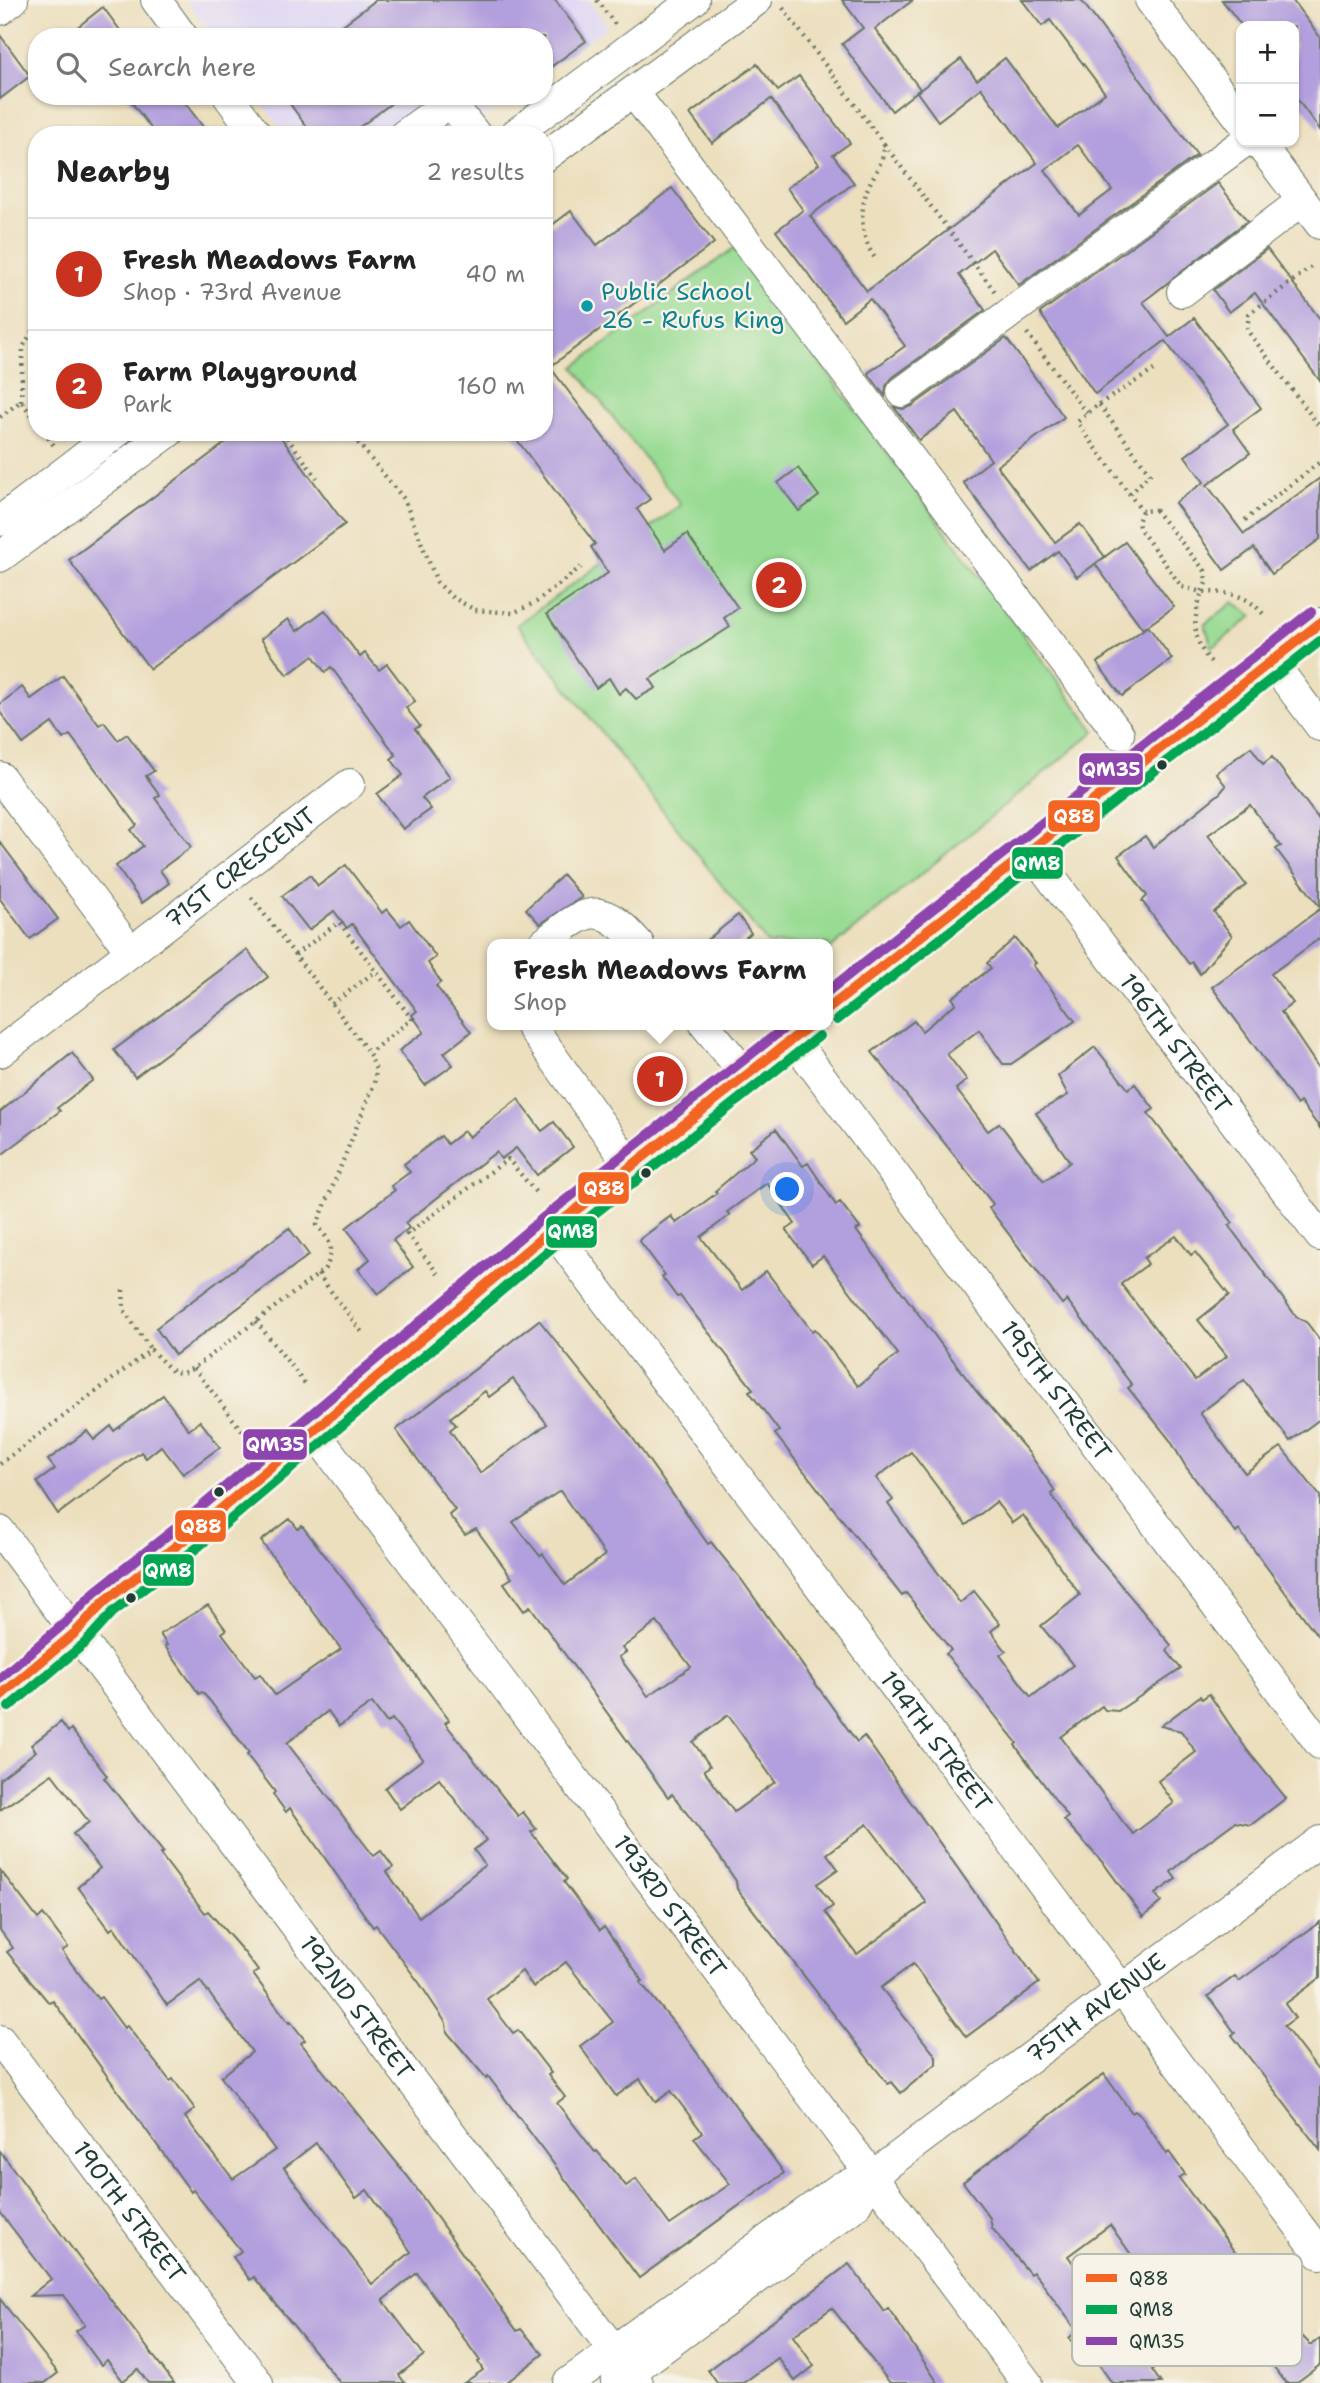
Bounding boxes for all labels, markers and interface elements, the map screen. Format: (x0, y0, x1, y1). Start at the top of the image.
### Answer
map controls (1236, 21, 1299, 147)
button: + (1236, 21, 1299, 84)
search box (28, 28, 553, 105)
icon: search (52, 48, 90, 86)
text: Search here (108, 49, 257, 84)
button: − (1236, 84, 1299, 147)
text: Nearby (56, 151, 171, 192)
text: 2 results (426, 157, 525, 187)
text: Fresh Meadows Farm (123, 242, 416, 277)
text: 1 (74, 259, 84, 289)
text: 40 m (465, 259, 525, 289)
place label: Public School 26 - Rufus King (601, 276, 784, 336)
text: Shop · 73rd Avenue (123, 277, 342, 307)
marker: Public School 26 - Rufus King (579, 298, 595, 314)
text: Farm Playground (123, 354, 357, 389)
text: 2 (71, 371, 87, 401)
text: 160 m (457, 371, 525, 401)
text: Park (123, 389, 172, 419)
pin: 2 (756, 559, 802, 611)
line badge: QM35 (1078, 752, 1144, 786)
text: QM35 (1082, 757, 1141, 782)
unlabelled marker (1155, 758, 1169, 772)
line badge: Q88 (1047, 799, 1101, 833)
street label: 71ST CRESCENT (159, 800, 323, 936)
text: Q88 (1053, 804, 1095, 829)
line badge: QM8 (1011, 846, 1064, 880)
text: QM8 (1013, 851, 1061, 876)
popup (487, 939, 833, 1030)
text: Fresh Meadows Farm (513, 952, 807, 987)
street label: 196TH STREET (1112, 967, 1239, 1120)
text: Shop (513, 987, 567, 1017)
pin: 1 (637, 1053, 683, 1105)
unlabelled marker (639, 1166, 653, 1180)
line badge: Q88 (577, 1171, 630, 1205)
your location (770, 1172, 804, 1206)
text: Q88 (583, 1176, 625, 1201)
line badge: QM8 (545, 1215, 598, 1249)
text: QM8 (547, 1219, 595, 1244)
street label: 195TH STREET (993, 1314, 1119, 1467)
line badge: QM35 (242, 1428, 308, 1461)
text: QM35 (246, 1432, 305, 1457)
unlabelled marker (212, 1485, 226, 1499)
line badge: Q88 (174, 1509, 227, 1543)
text: Q88 (180, 1514, 222, 1539)
line badge: QM8 (142, 1553, 195, 1587)
text: QM8 (144, 1558, 192, 1583)
unlabelled marker (124, 1591, 138, 1605)
street label: 194TH STREET (873, 1664, 999, 1818)
street label: 193RD STREET (606, 1828, 734, 1984)
street label: 192ND STREET (292, 1929, 421, 2086)
street label: 75TH AVENUE (1020, 1946, 1172, 2071)
street label: 190TH STREET (66, 2135, 193, 2289)
legend (1072, 2254, 1302, 2366)
text: Q88 (1129, 2266, 1169, 2291)
text: QM8 (1129, 2297, 1174, 2322)
text: QM35 (1129, 2329, 1185, 2354)

